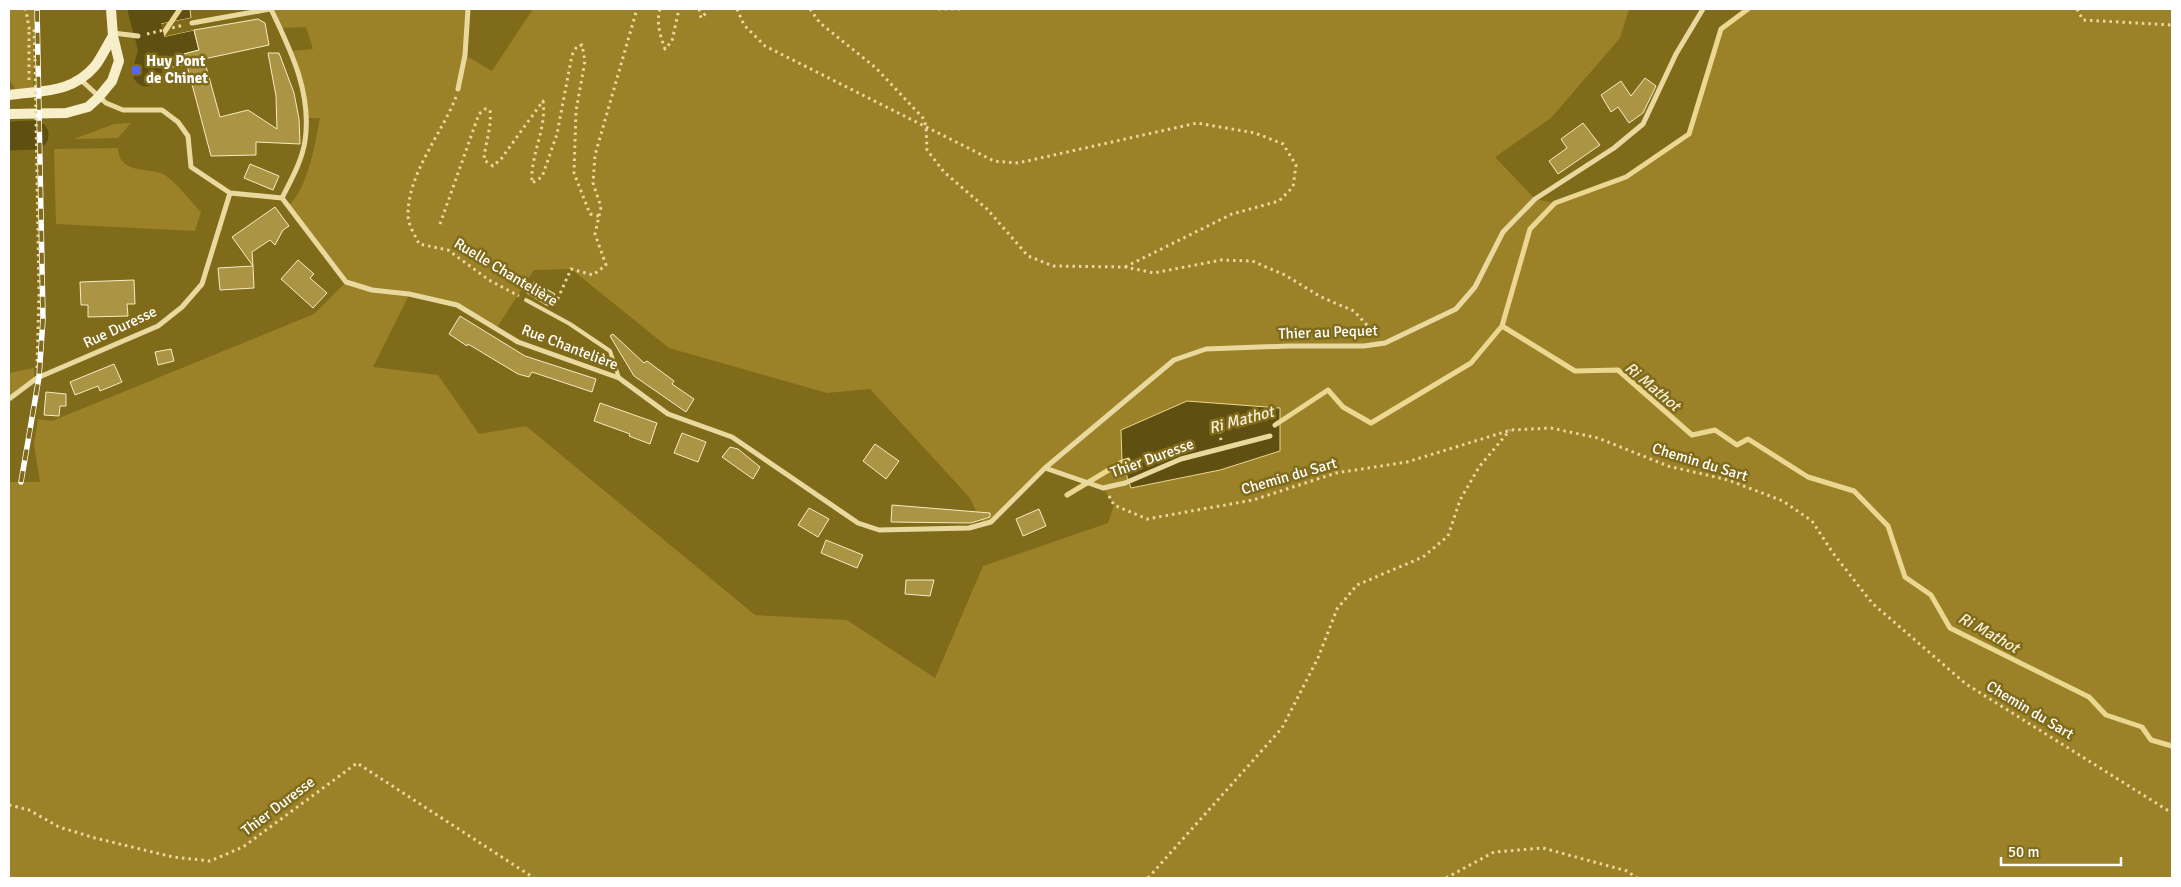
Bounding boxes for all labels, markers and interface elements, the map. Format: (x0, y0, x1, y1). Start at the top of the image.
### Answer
place label: Huy Pont de Chinet (146, 52, 208, 87)
marker: Huy Pont de Chinet (130, 64, 142, 76)
street label: Ruelle Chantelière (451, 234, 561, 310)
street label: Rue Duresse (80, 302, 160, 352)
street label: Rue Chantelière (519, 320, 621, 374)
street label: Thier au Pequet (1278, 321, 1378, 343)
water label: Ri Mathot (1620, 358, 1686, 417)
water label: Ri Mathot (1207, 401, 1278, 438)
street label: Thier Duresse (1108, 435, 1196, 481)
street label: Chemin du Sart (1650, 439, 1750, 485)
street label: Chemin du Sart (1239, 454, 1339, 498)
water label: Ri Mathot (1955, 608, 2024, 659)
street label: Chemin du Sart (1983, 677, 2077, 743)
street label: Thier Duresse (238, 773, 318, 839)
scale bar (2001, 834, 2121, 866)
text: 50 m (2008, 843, 2039, 861)

